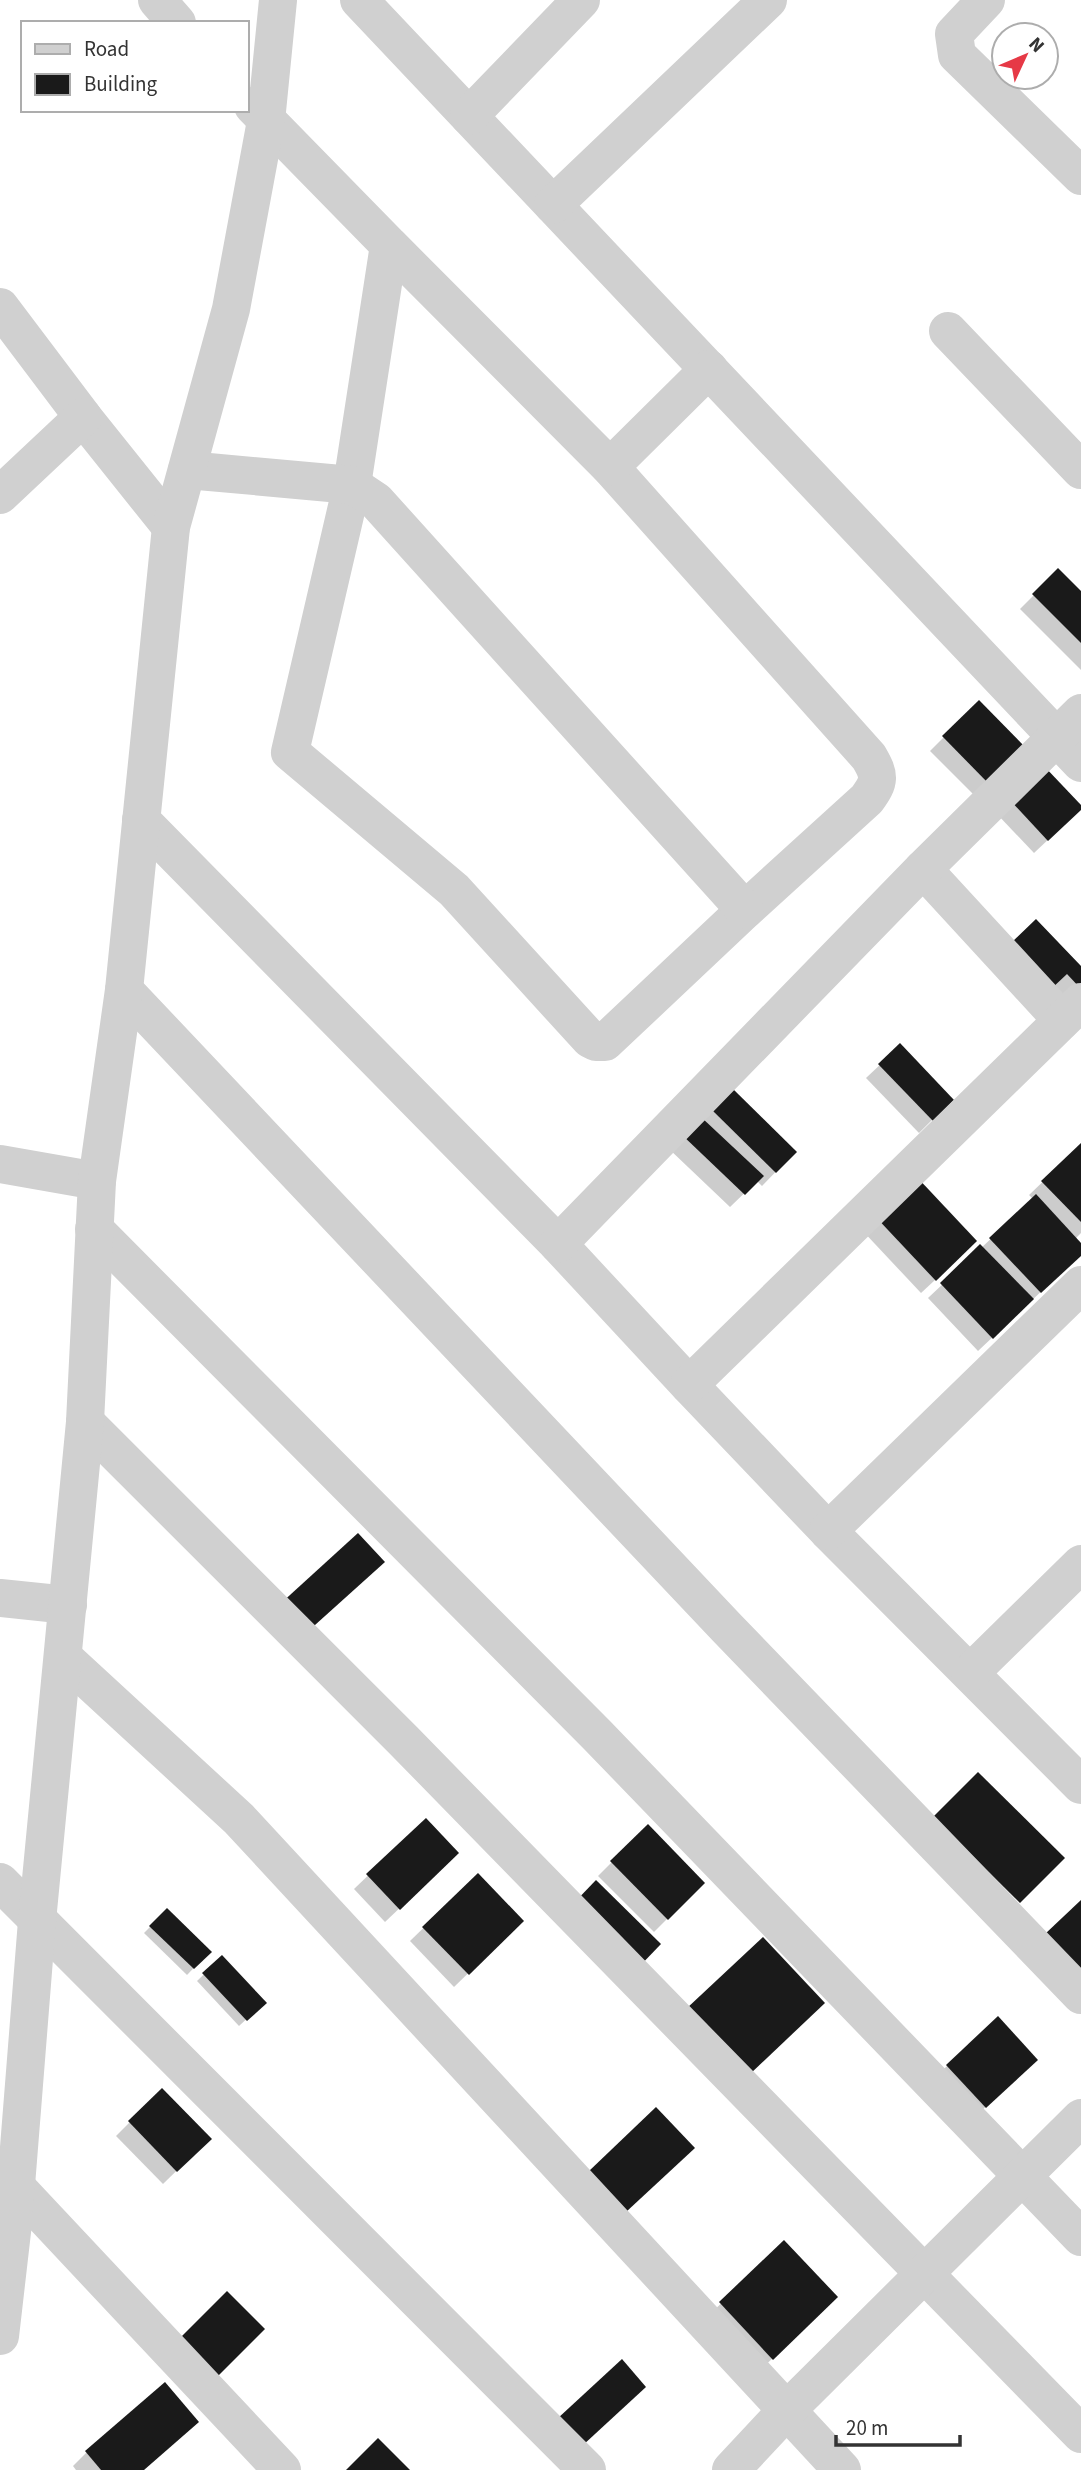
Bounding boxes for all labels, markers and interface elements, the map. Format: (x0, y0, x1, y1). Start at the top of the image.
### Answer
legend (21, 21, 248, 112)
north arrow (990, 21, 1060, 91)
text: N (1022, 31, 1050, 59)
text: Road (84, 34, 129, 64)
text: Building (84, 69, 158, 99)
scale bar (836, 2404, 960, 2448)
text: 20 m (846, 2413, 888, 2443)

